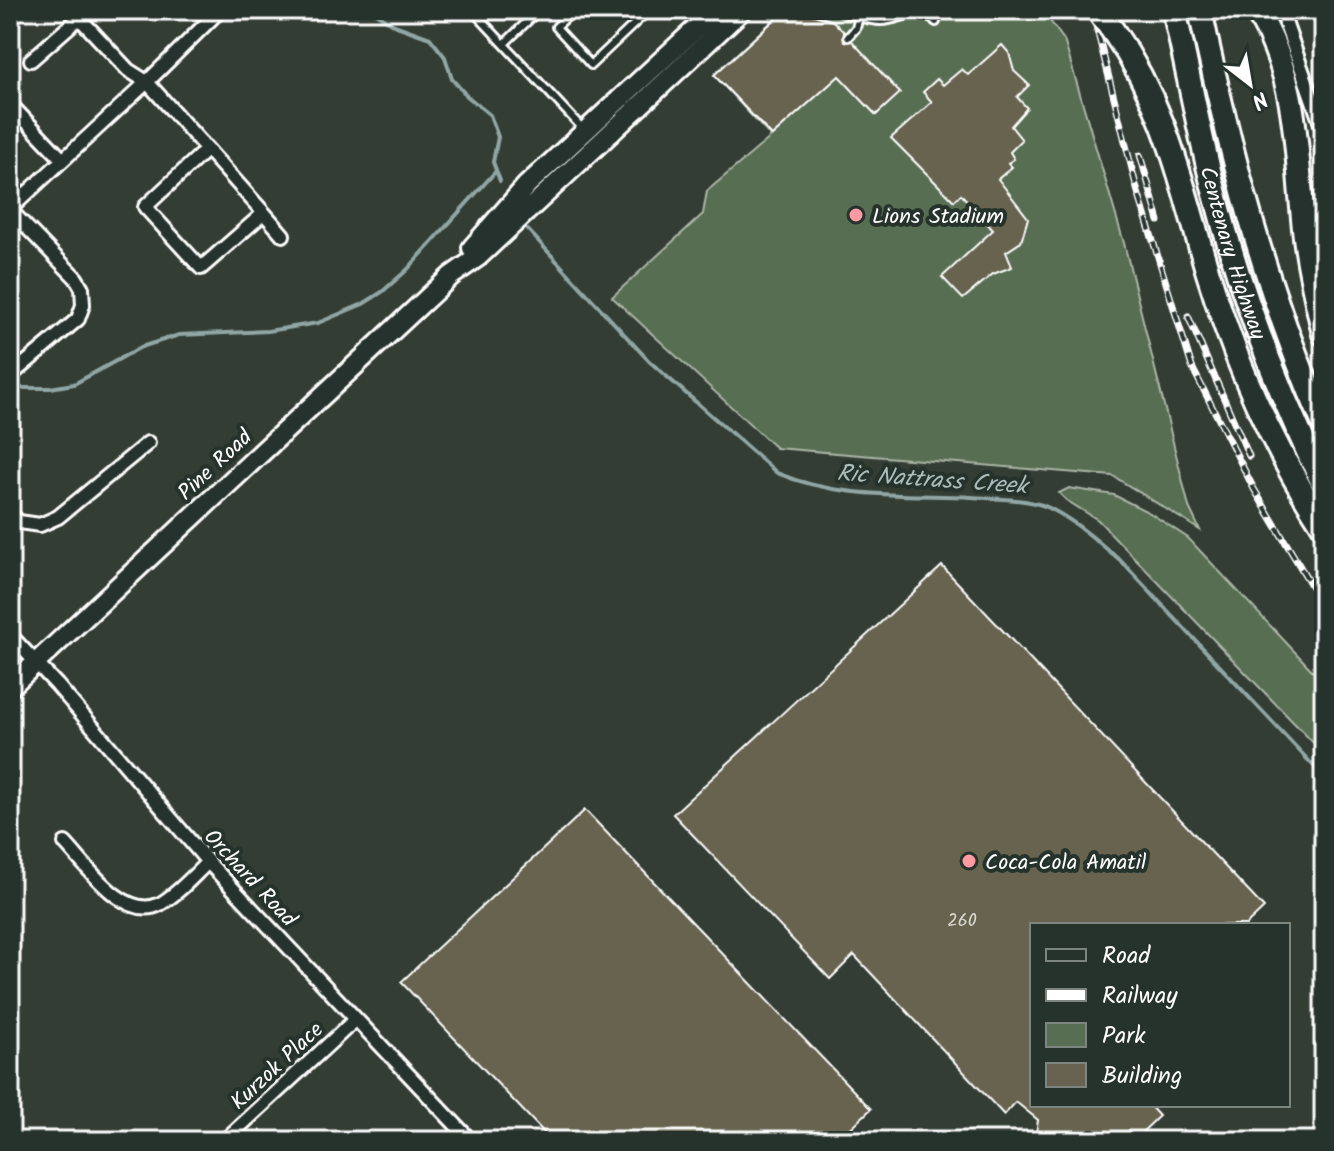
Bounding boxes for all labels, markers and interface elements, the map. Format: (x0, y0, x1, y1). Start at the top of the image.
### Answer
north arrow (1210, 44, 1290, 124)
text: N (1244, 80, 1274, 118)
street label: Centenary Highway (1189, 163, 1275, 346)
place label: Lions Stadium (872, 200, 1004, 235)
marker: Lions Stadium (847, 206, 865, 224)
street label: Pine Road (170, 421, 262, 510)
water label: Ric Nattrass Creek (835, 454, 1032, 507)
street label: Orchard Road (194, 821, 305, 937)
place label: Coca-Cola Amatil (985, 846, 1147, 881)
marker: Coca-Cola Amatil (960, 852, 978, 870)
house number: 260 (947, 907, 977, 936)
legend (1030, 923, 1290, 1107)
text: Road (1102, 937, 1151, 976)
text: Railway (1102, 977, 1178, 1016)
street label: Kurzok Place (223, 1014, 332, 1120)
text: Park (1102, 1017, 1146, 1056)
text: Building (1102, 1057, 1182, 1096)

